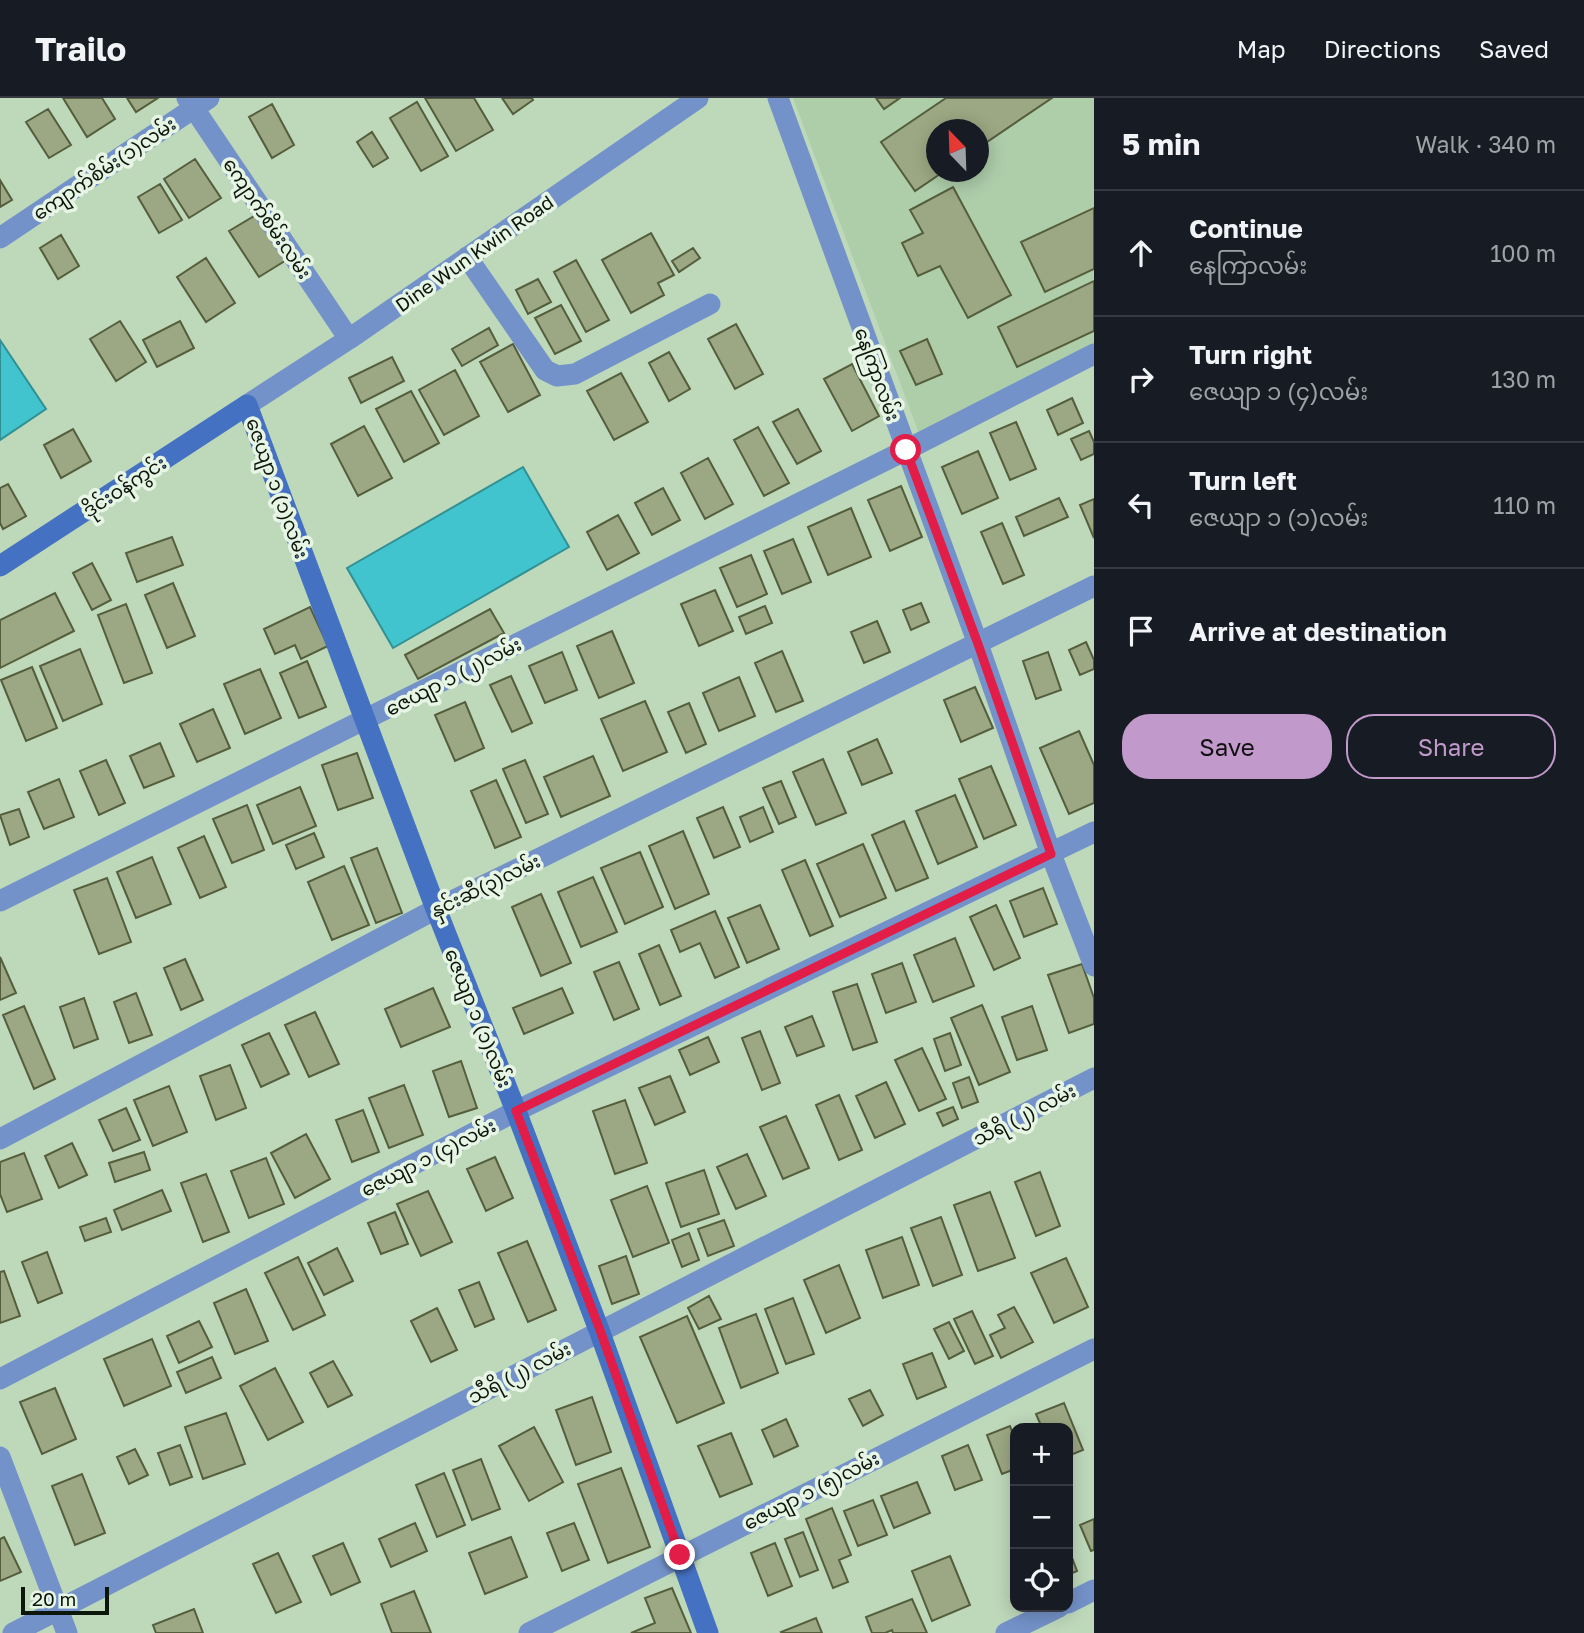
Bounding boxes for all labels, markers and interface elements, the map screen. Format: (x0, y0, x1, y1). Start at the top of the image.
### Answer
text: Trailo (35, 29, 126, 68)
text: Map (1237, 34, 1286, 63)
text: Directions (1324, 34, 1441, 63)
text: Saved (1479, 34, 1549, 63)
street label: ကျောက်စိမ်း(၁)လမ်း (27, 110, 183, 228)
north arrow (926, 119, 989, 182)
text: 5 min (1122, 126, 1200, 162)
text: Walk · 340 m (1415, 130, 1556, 158)
street label: ကျောက်စိမ်းလမ်း (215, 152, 319, 286)
street label: Dine Wun Kwin Road (391, 190, 557, 316)
text: Continue (1189, 213, 1303, 244)
icon: ahead (1122, 234, 1160, 272)
text: 100 m (1490, 239, 1556, 267)
text: နေကြာလမ်း (1189, 251, 1307, 279)
street label: နေကြာလမ်း (846, 323, 907, 426)
text: Turn right (1189, 339, 1312, 370)
icon: right (1122, 360, 1160, 398)
text: 130 m (1491, 365, 1556, 393)
text: ဇေယျာ ၁ (၄)လမ်း (1189, 377, 1368, 405)
street label: ဇေယျာ ၁ (၁)လမ်း (237, 414, 316, 563)
route start (890, 434, 921, 465)
street label: ဒိုင်းဝန်ကွင်း (77, 449, 173, 527)
text: Turn left (1189, 465, 1297, 496)
icon: left (1122, 486, 1160, 524)
text: 110 m (1493, 491, 1556, 519)
text: ဇေယျာ ၁ (၁)လမ်း (1189, 503, 1368, 531)
icon: arrive (1122, 612, 1160, 650)
text: Arrive at destination (1189, 616, 1447, 647)
street label: ဇေယျာ ၁ (၂)လမ်း (380, 630, 527, 725)
button: Save (1122, 714, 1332, 779)
button: Share (1346, 714, 1556, 779)
street label: နှင်းဆီ(၃)လမ်း (425, 847, 546, 927)
street label: ဇေယျာ ၁ (၁)လမ်း (436, 944, 519, 1093)
street label: သီရိ (၂) လမ်း (968, 1077, 1081, 1154)
street label: ဇေယျာ ၁ (၄)လမ်း (356, 1111, 501, 1205)
street label: သီရိ (၂) လမ်း (463, 1335, 576, 1412)
map controls (1010, 1423, 1073, 1612)
button: + (1010, 1423, 1073, 1486)
street label: ဇေယျာ ၁ (၅)လမ်း (738, 1444, 885, 1539)
button: − (1010, 1486, 1073, 1549)
route end (664, 1539, 695, 1570)
button: locate (1010, 1549, 1073, 1612)
scale bar (21, 1584, 108, 1616)
text: 20 m (32, 1587, 76, 1610)

